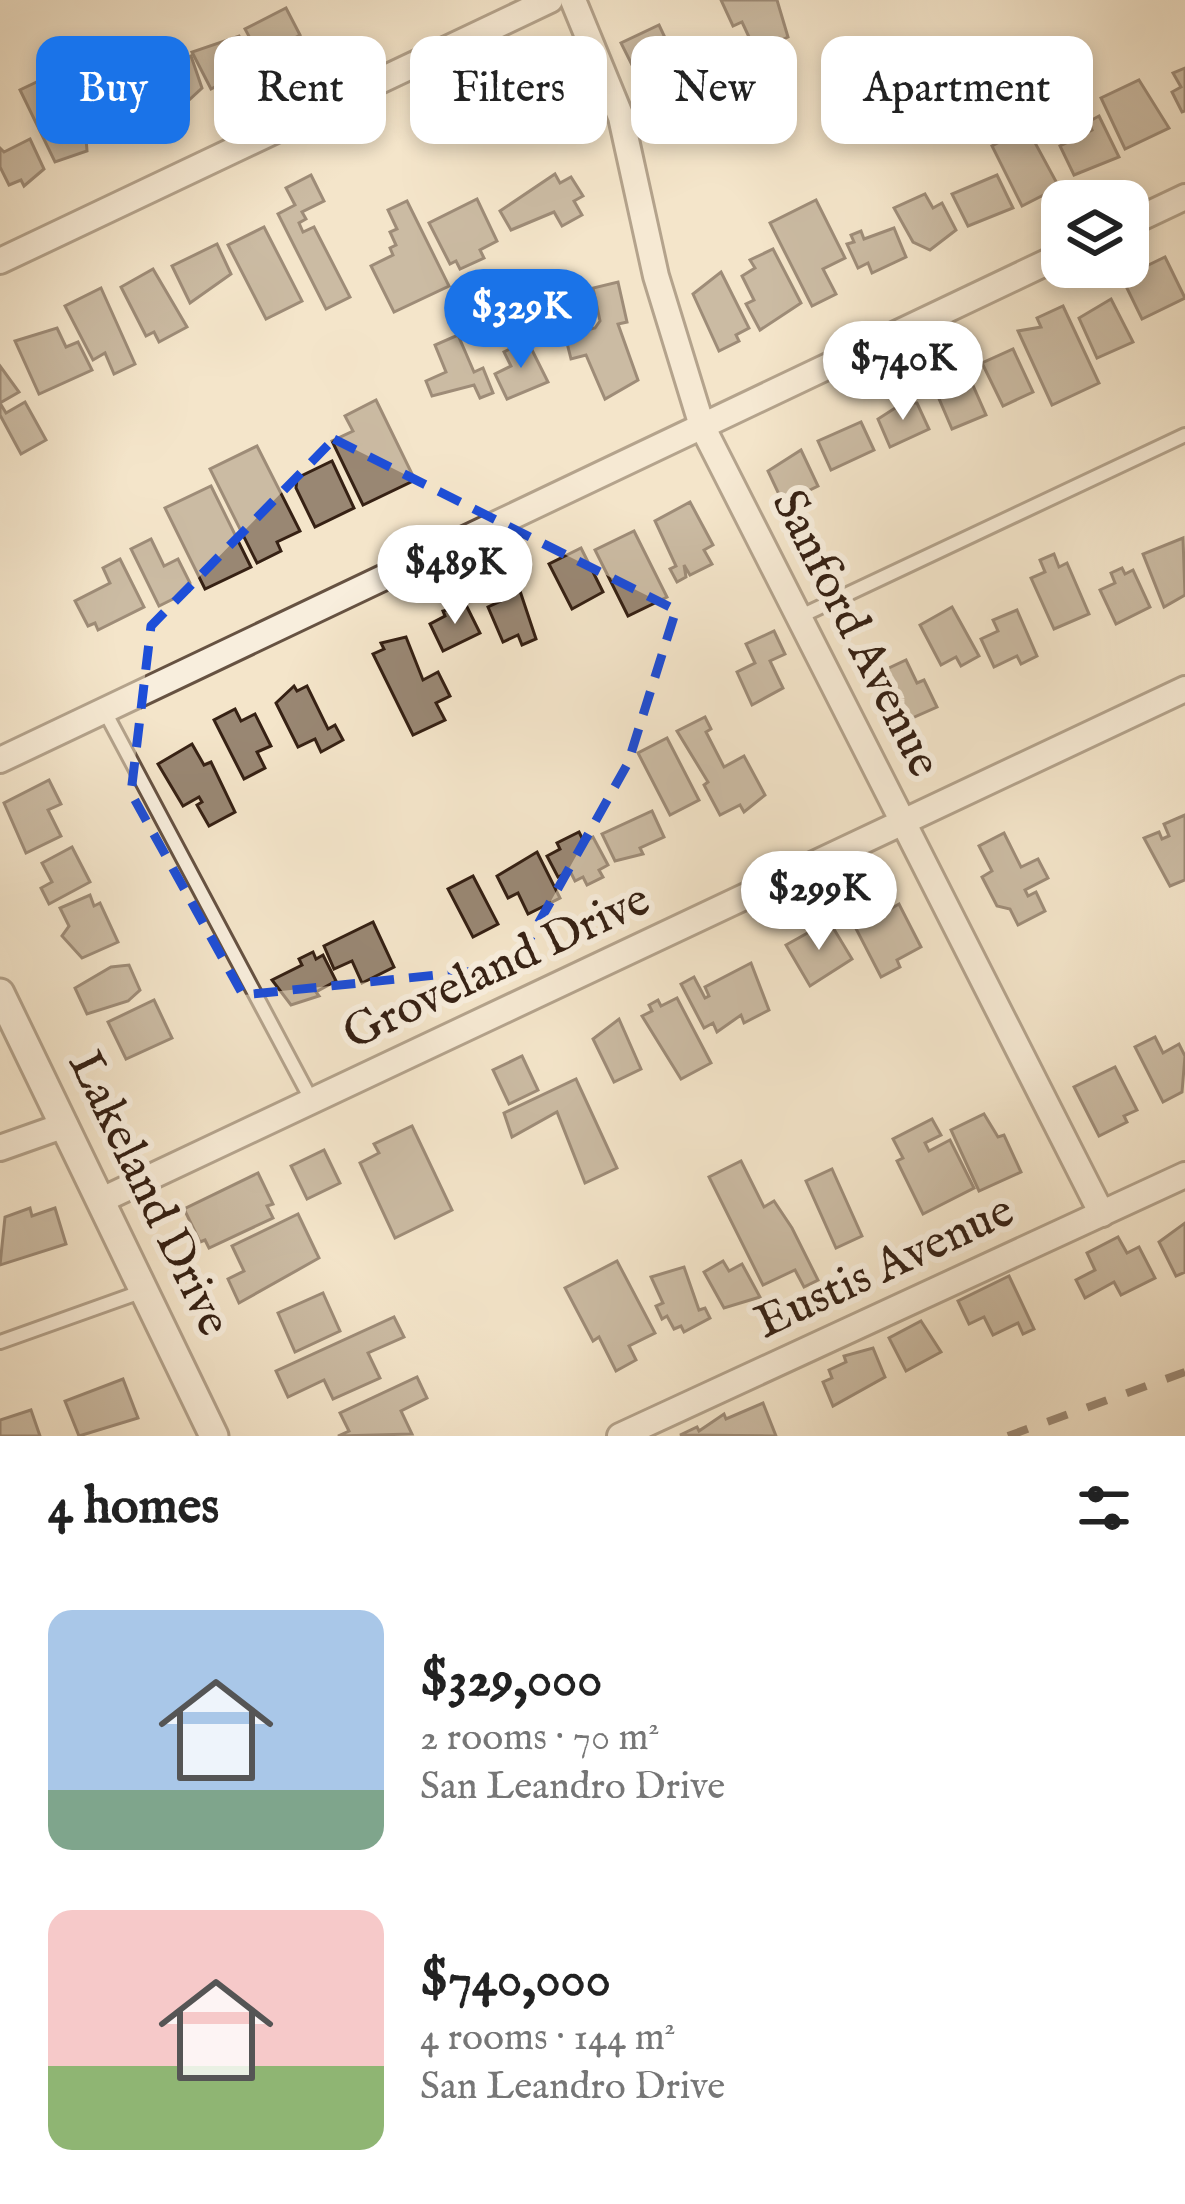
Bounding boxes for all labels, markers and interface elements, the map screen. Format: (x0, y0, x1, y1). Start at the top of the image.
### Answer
chip: Buy (36, 36, 190, 144)
chip: Rent (214, 36, 386, 144)
chip: Filters (410, 36, 607, 144)
chip: New (631, 36, 797, 144)
chip: Apartment (821, 36, 1093, 144)
map controls (1041, 180, 1149, 288)
button: layers (1041, 180, 1149, 288)
pin: $329K (437, 269, 605, 371)
text: $329K (471, 283, 571, 332)
pin: $740K (819, 321, 987, 423)
text: $740K (850, 335, 956, 384)
street label: Sanford Avenue (757, 480, 953, 788)
pin: $489K (371, 525, 539, 627)
text: $489K (404, 539, 506, 588)
pin: $299K (735, 851, 903, 953)
text: $299K (768, 865, 870, 914)
street label: Groveland Drive (334, 871, 660, 1065)
street label: Lakeland Drive (53, 1042, 243, 1346)
street label: Eustis Avenue (746, 1182, 1024, 1354)
icon: filters (1071, 1475, 1137, 1541)
text: 4 homes (48, 1476, 219, 1541)
text: $329,000 (420, 1649, 602, 1714)
icon: home (144, 1658, 288, 1802)
text: 2 rooms · 70 m² (420, 1714, 660, 1763)
text: San Leandro Drive (420, 1763, 725, 1812)
text: $740,000 (420, 1949, 611, 2014)
icon: home (144, 1958, 288, 2102)
text: 4 rooms · 144 m² (420, 2014, 676, 2063)
text: San Leandro Drive (420, 2063, 725, 2112)

